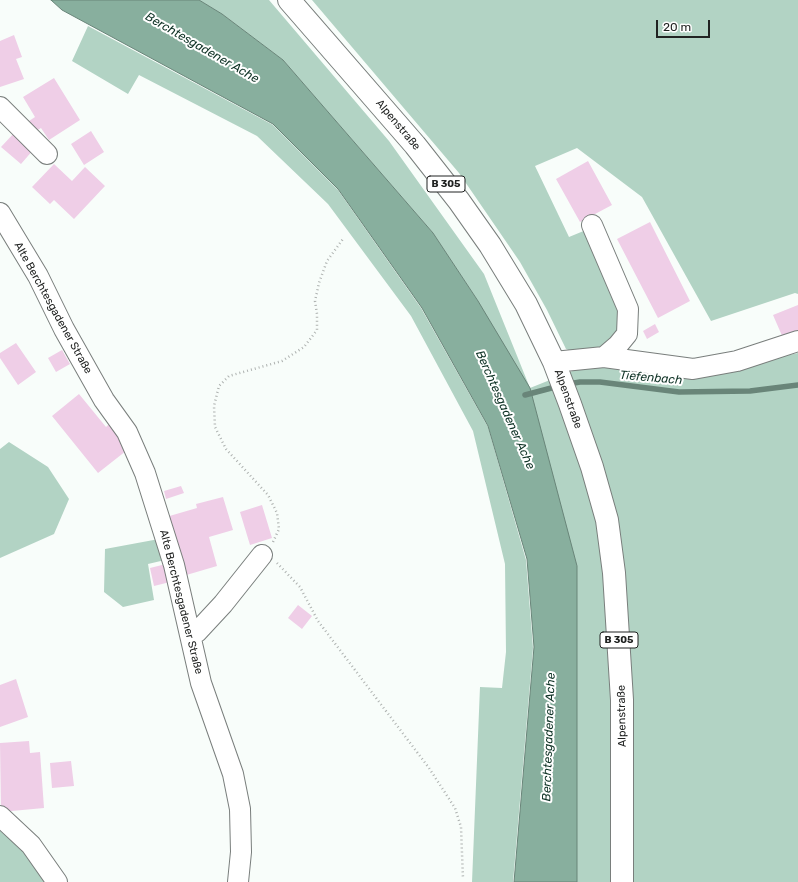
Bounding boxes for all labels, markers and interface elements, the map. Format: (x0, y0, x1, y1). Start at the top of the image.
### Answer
water label: Berchtesgadener Ache (143, 10, 261, 86)
scale bar (658, 12, 712, 38)
text: 20 m (663, 20, 691, 34)
street label: Alpenstraße (373, 97, 423, 153)
road number: B 305 (427, 176, 465, 192)
street label: Alte Berchtesgadener Straße (11, 240, 95, 376)
water label: Berchtesgadener Ache (472, 348, 538, 472)
street label: Alpenstraße (551, 368, 585, 430)
water label: Tiefenbach (619, 368, 683, 388)
street label: Alte Berchtesgadener Straße (157, 528, 205, 676)
road number: B 305 (600, 632, 638, 648)
water label: Berchtesgadener Ache (540, 672, 558, 802)
street label: Alpenstraße (615, 685, 629, 747)

